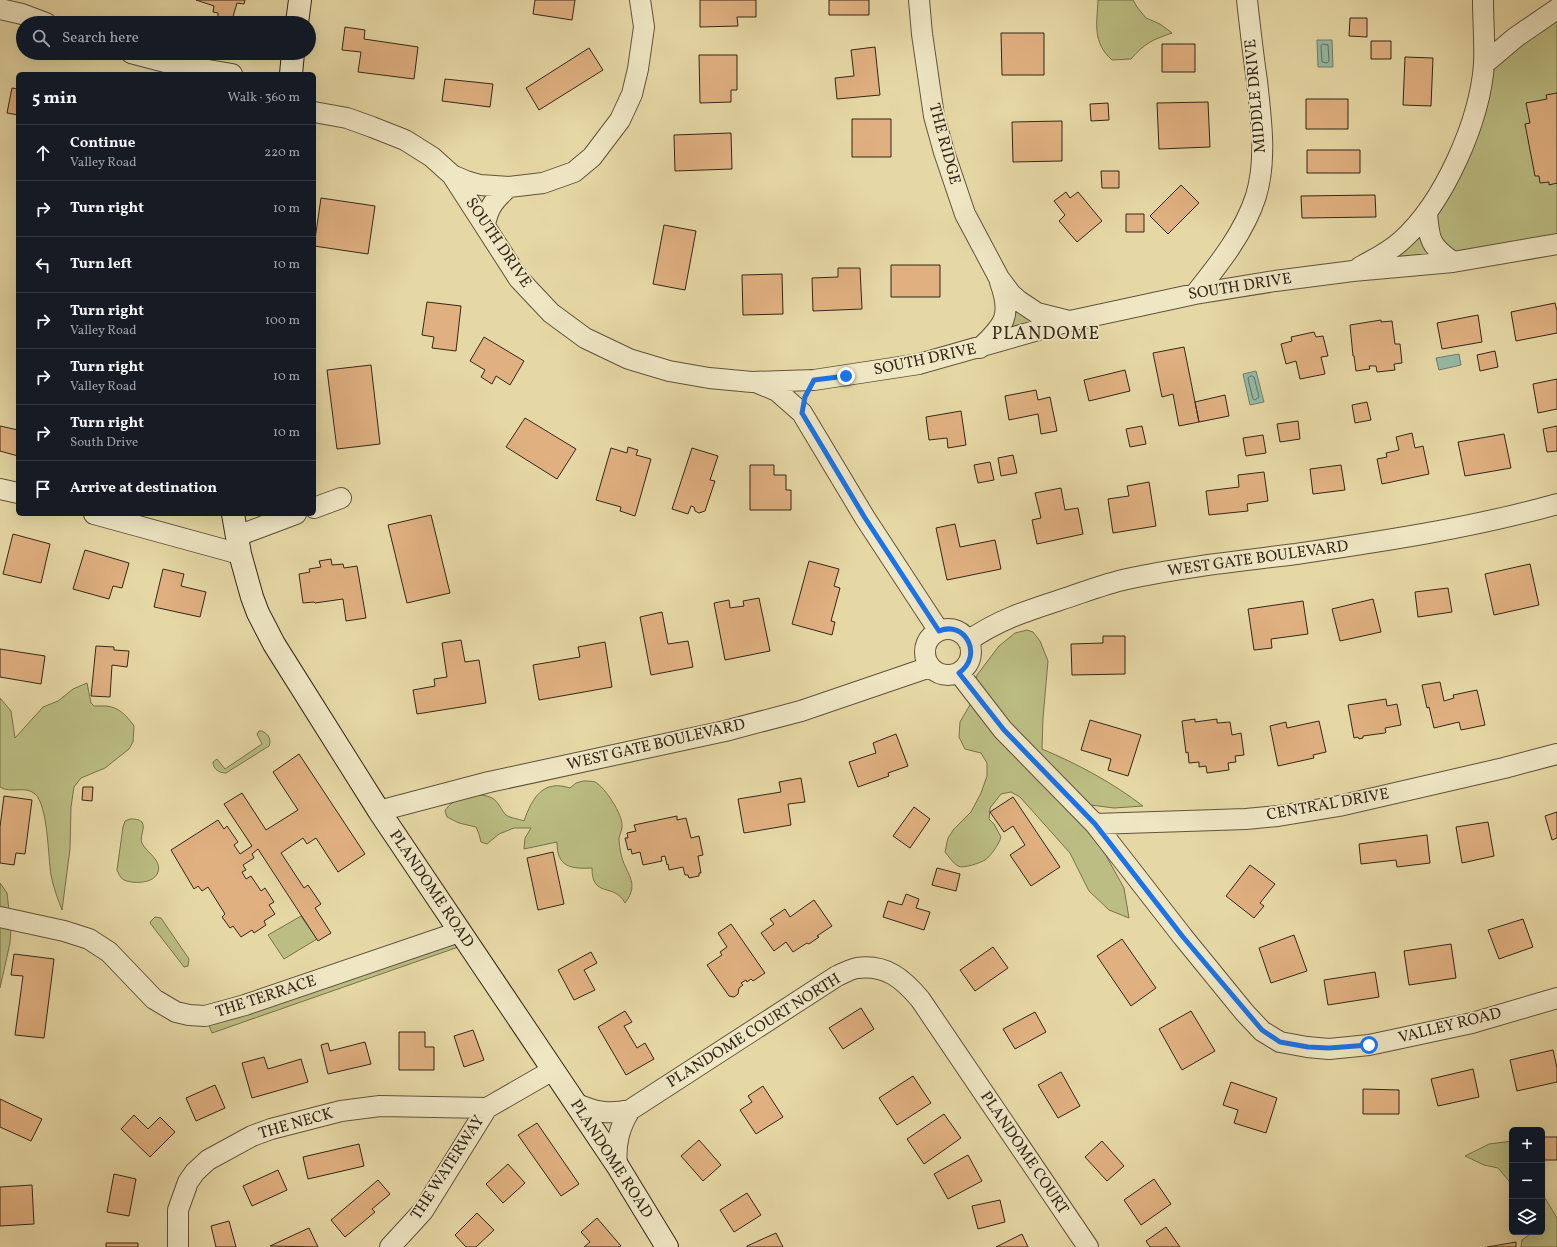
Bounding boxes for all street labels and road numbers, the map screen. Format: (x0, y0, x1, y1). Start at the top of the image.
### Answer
street label: MIDDLE DRIVE (1240, 38, 1272, 154)
street label: THE RIDGE (923, 101, 965, 187)
street label: SOUTH DRIVE (460, 194, 536, 292)
street label: SOUTH DRIVE (1187, 268, 1293, 306)
street label: SOUTH DRIVE (872, 338, 978, 382)
street label: WEST GATE BOULEVARD (1166, 535, 1350, 583)
street label: WEST GATE BOULEVARD (565, 714, 748, 776)
street label: CENTRAL DRIVE (1265, 783, 1391, 827)
street label: PLANDOME ROAD (383, 826, 479, 953)
street label: PLANDOME COURT NORTH (663, 968, 845, 1094)
street label: THE TERRACE (213, 970, 319, 1024)
street label: VALLEY ROAD (1396, 1003, 1504, 1049)
street label: PLANDOME COURT (975, 1087, 1073, 1219)
street label: PLANDOME ROAD (564, 1095, 658, 1223)
street label: THE NECK (256, 1103, 336, 1145)
street label: THE WATERWAY (406, 1111, 490, 1225)

